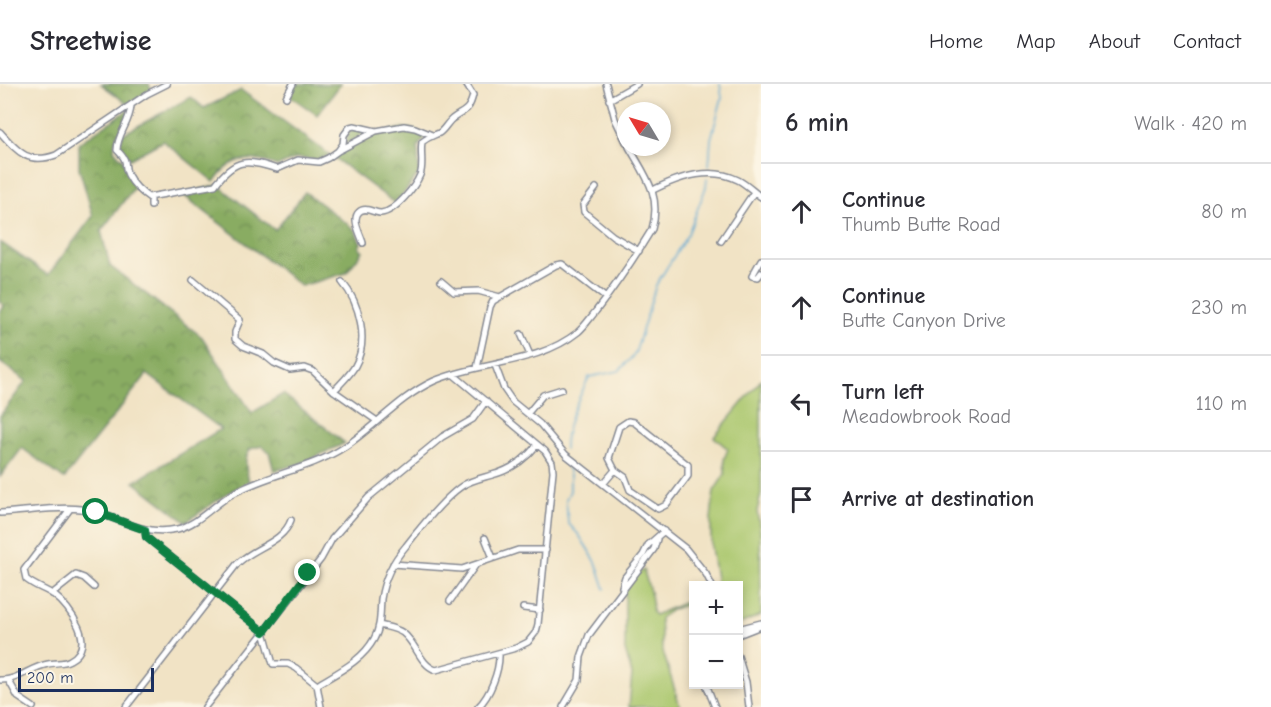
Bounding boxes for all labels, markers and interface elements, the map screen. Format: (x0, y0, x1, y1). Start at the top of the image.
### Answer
text: Streetwise (30, 25, 151, 57)
text: Home (929, 29, 983, 53)
text: Map (1016, 29, 1056, 53)
text: About (1089, 29, 1140, 53)
text: Contact (1173, 29, 1241, 53)
north arrow (617, 102, 671, 156)
text: 6 min (785, 108, 849, 138)
text: Walk · 420 m (1134, 112, 1247, 135)
text: Continue (842, 187, 925, 213)
icon: ahead (785, 195, 818, 228)
text: 80 m (1201, 200, 1247, 223)
text: Thumb Butte Road (842, 213, 1001, 236)
text: Continue (842, 283, 925, 309)
icon: ahead (785, 291, 818, 324)
text: 230 m (1191, 296, 1247, 319)
text: Butte Canyon Drive (842, 309, 1006, 332)
text: Turn left (842, 379, 924, 405)
icon: left (785, 387, 818, 420)
text: 110 m (1196, 392, 1247, 415)
text: Meadowbrook Road (842, 405, 1011, 428)
icon: arrive (785, 483, 818, 516)
text: Arrive at destination (842, 486, 1034, 512)
route start (82, 498, 108, 524)
route end (294, 559, 320, 585)
map controls (689, 581, 743, 689)
button: + (689, 581, 743, 635)
button: − (689, 635, 743, 689)
scale bar (18, 665, 154, 692)
text: 200 m (27, 669, 73, 687)

